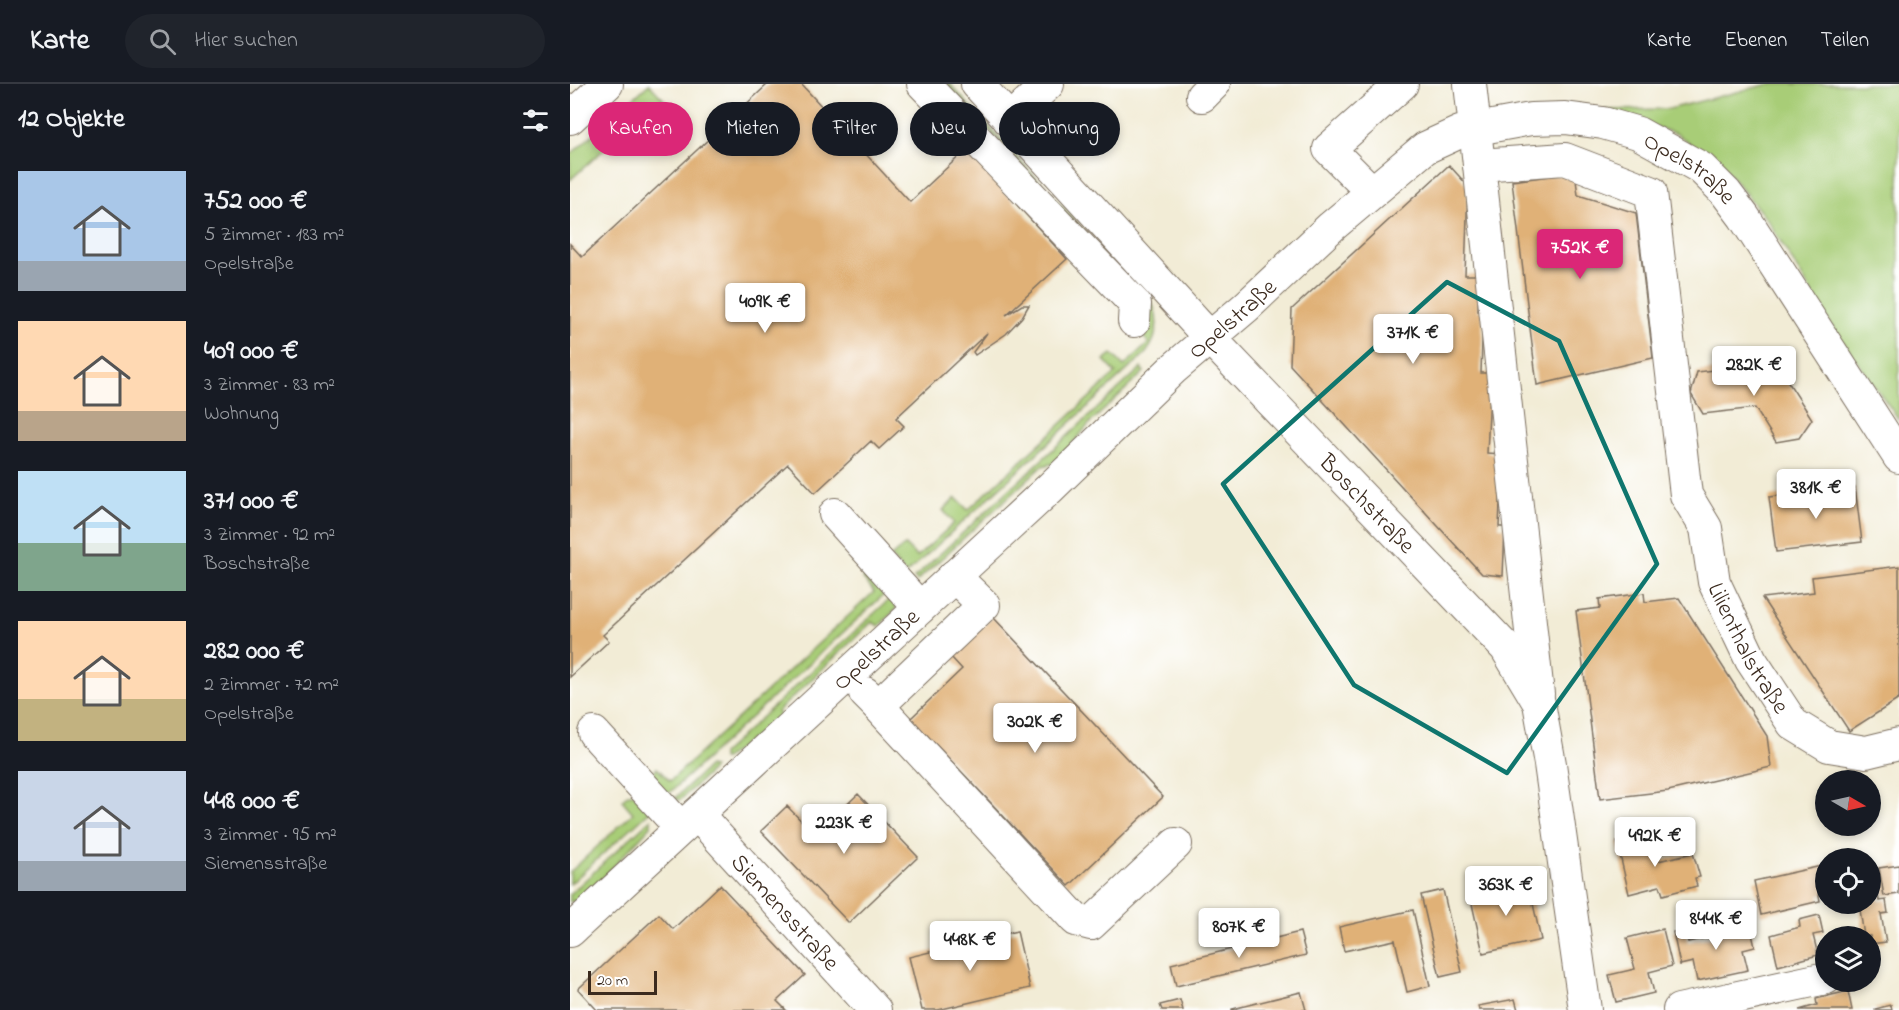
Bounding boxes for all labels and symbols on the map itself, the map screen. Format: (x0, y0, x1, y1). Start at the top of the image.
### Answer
street label: Opelstraße (1636, 124, 1744, 213)
pin: 752K € (1531, 229, 1629, 280)
street label: Opelstraße (1181, 271, 1286, 369)
pin: 409K € (716, 283, 814, 334)
pin: 371K € (1364, 314, 1462, 365)
pin: 282K € (1705, 346, 1803, 397)
street label: Boschstraße (1309, 446, 1423, 563)
pin: 381K € (1767, 469, 1865, 520)
street label: Lilienthalstraße (1697, 577, 1797, 722)
street label: Opelstraße (826, 601, 929, 700)
pin: 302K € (986, 703, 1084, 754)
north arrow (1815, 770, 1881, 836)
pin: 223K € (795, 804, 893, 855)
pin: 492K € (1606, 817, 1704, 868)
street label: Siemensstraße (721, 847, 847, 980)
pin: 363K € (1457, 866, 1555, 917)
pin: 844K € (1667, 900, 1765, 951)
pin: 807K € (1190, 908, 1288, 959)
pin: 448K € (921, 921, 1019, 972)
scale bar (588, 968, 657, 996)

